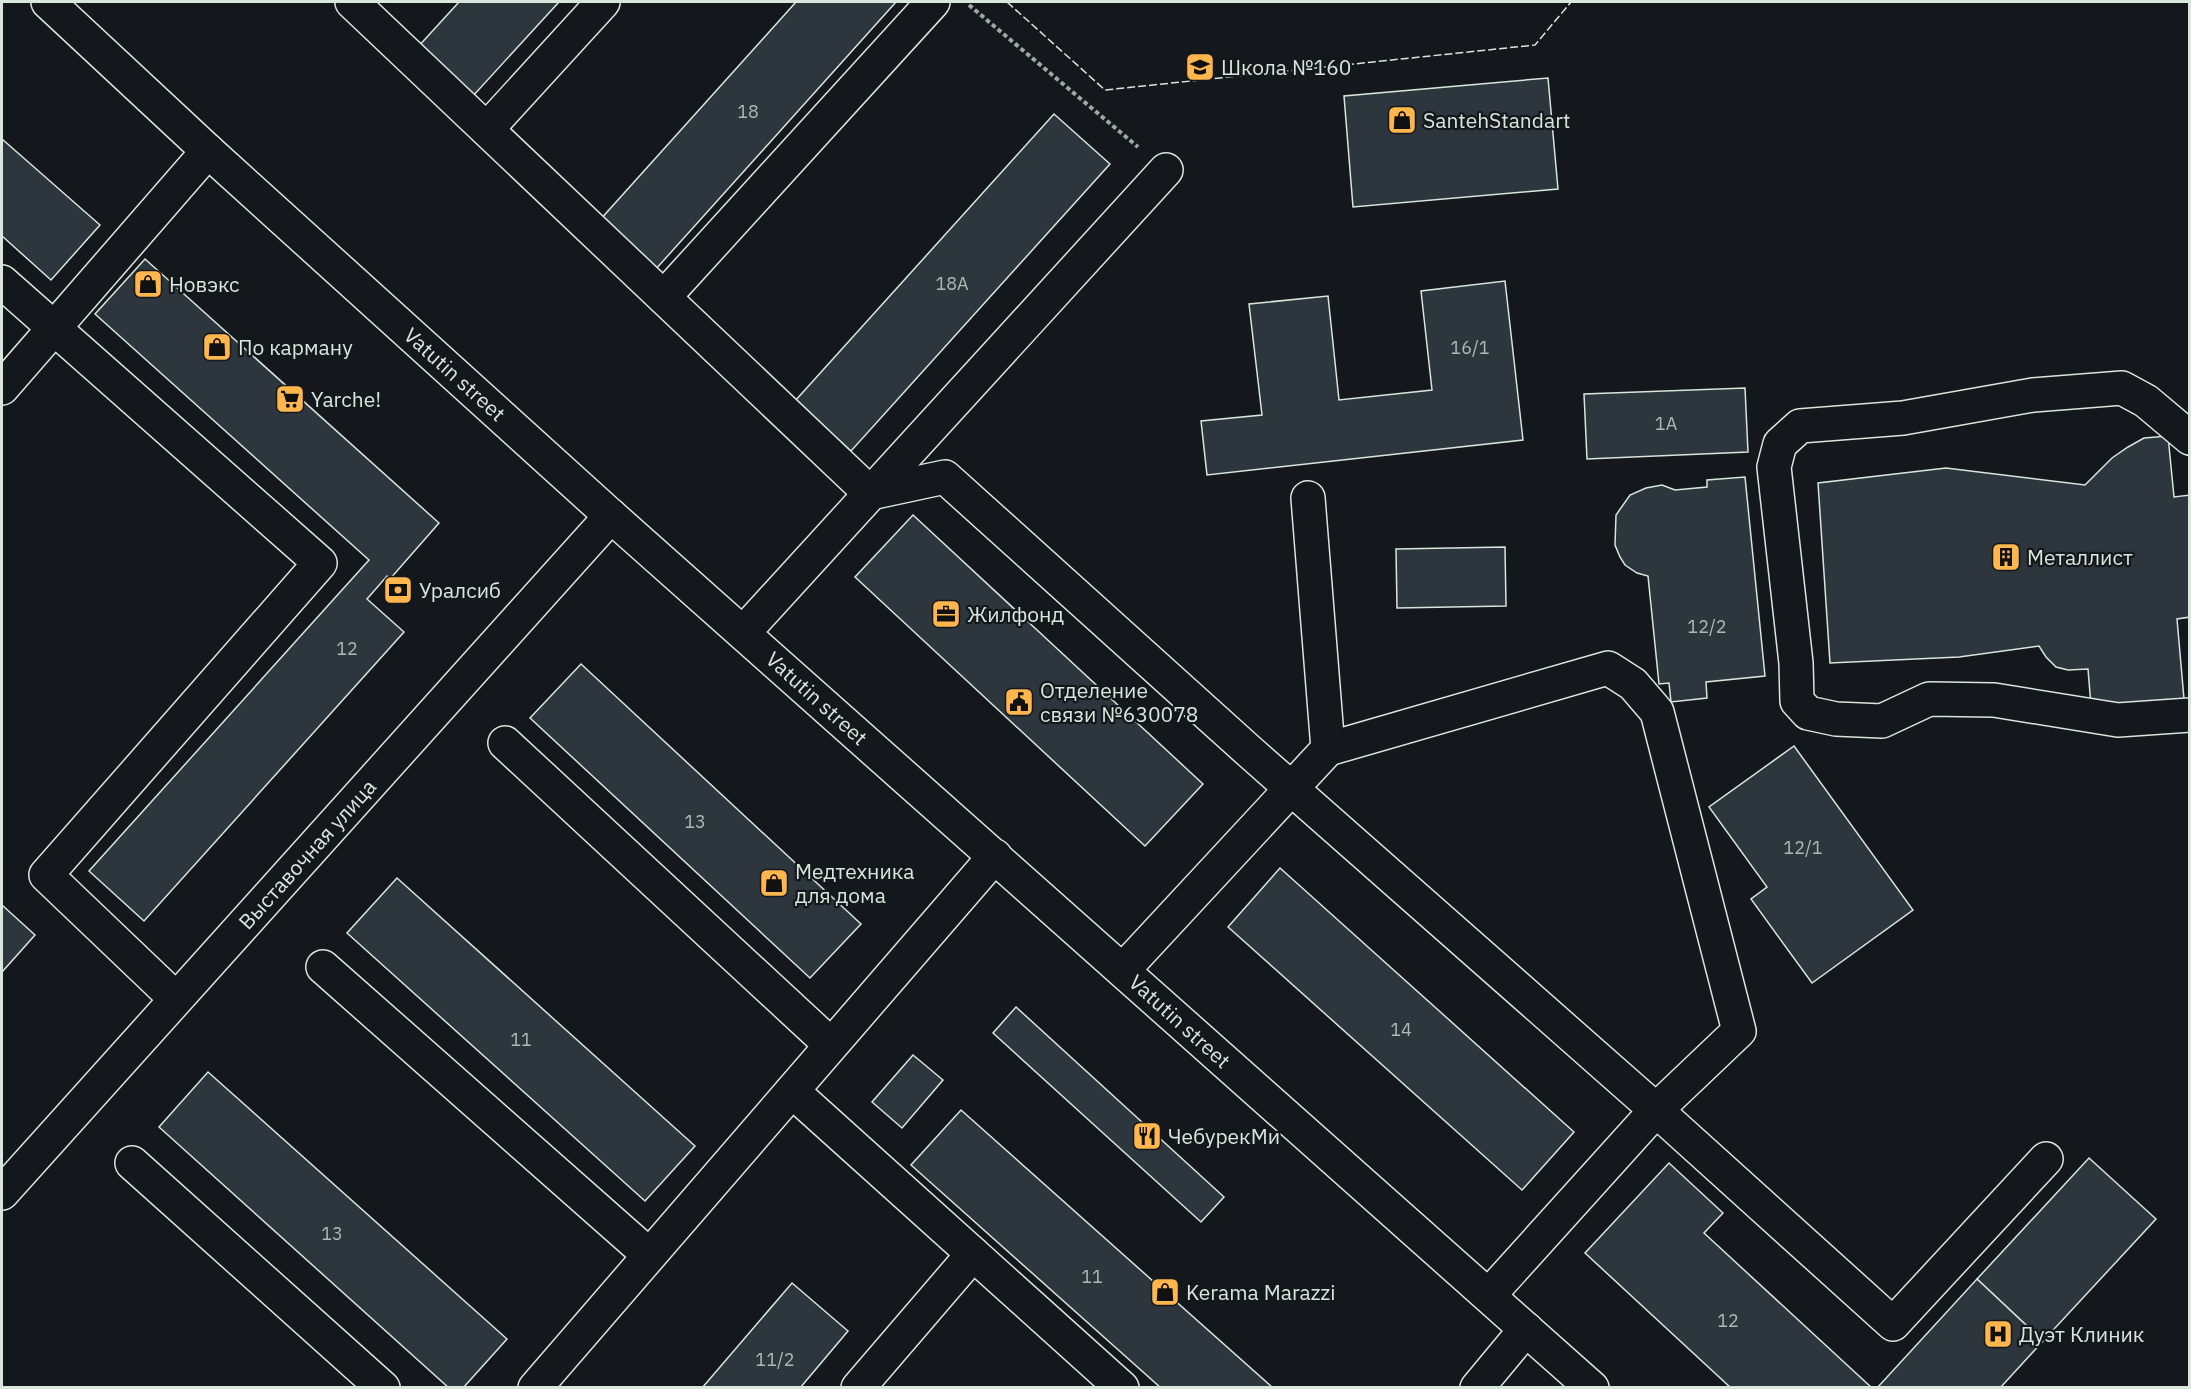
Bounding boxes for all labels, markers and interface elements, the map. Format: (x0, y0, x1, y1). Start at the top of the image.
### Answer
school or university icon: Школа №160 (1184, 51, 1216, 83)
place label: Школа №160 (1221, 53, 1351, 81)
house number: 18 (737, 100, 759, 123)
shop icon: SantehStandart (1386, 104, 1418, 136)
place label: SantehStandart (1423, 106, 1570, 134)
shop icon: Новэкс (132, 268, 164, 300)
place label: Новэкс (169, 270, 240, 298)
house number: 18А (935, 272, 969, 295)
street label: Vatutin street (398, 321, 512, 427)
shop icon: По карману (201, 331, 233, 363)
place label: По карману (238, 333, 353, 361)
house number: 16/1 (1450, 336, 1490, 359)
supermarket icon: Yarche! (274, 383, 306, 415)
place label: Yarche! (311, 385, 381, 413)
house number: 1А (1655, 412, 1678, 435)
building icon: Металлист (1990, 541, 2022, 573)
place label: Металлист (2027, 543, 2133, 571)
bank icon: Уралсиб (382, 574, 414, 606)
place label: Уралсиб (419, 576, 501, 604)
office icon: Жилфонд (930, 598, 962, 630)
place label: Жилфонд (967, 600, 1064, 628)
house number: 12/2 (1687, 615, 1727, 638)
house number: 12 (336, 637, 358, 660)
street label: Vatutin street (760, 645, 874, 751)
place label: Отделение связи №630078 (1040, 676, 1198, 728)
public building icon: Отделение связи №630078 (1003, 686, 1035, 718)
street label: Выставочная улица (232, 773, 382, 935)
house number: 13 (684, 810, 706, 833)
house number: 12/1 (1783, 836, 1823, 859)
place label: Медтехника для дома (795, 857, 914, 909)
shop icon: Медтехника для дома (758, 867, 790, 899)
street label: Vatutin street (1123, 968, 1237, 1074)
house number: 14 (1390, 1018, 1412, 1041)
house number: 11 (510, 1028, 532, 1051)
restaurant icon: ЧебурекМи (1131, 1120, 1163, 1152)
place label: ЧебурекМи (1168, 1122, 1280, 1150)
house number: 13 (321, 1222, 343, 1245)
house number: 11 (1081, 1265, 1103, 1288)
shop icon: Kerama Marazzi (1149, 1276, 1181, 1308)
place label: Kerama Marazzi (1186, 1278, 1336, 1306)
house number: 12 (1717, 1309, 1739, 1332)
hospital icon: Дуэт Клиник (1982, 1318, 2014, 1350)
place label: Дуэт Клиник (2019, 1320, 2144, 1348)
house number: 11/2 (755, 1348, 795, 1371)

